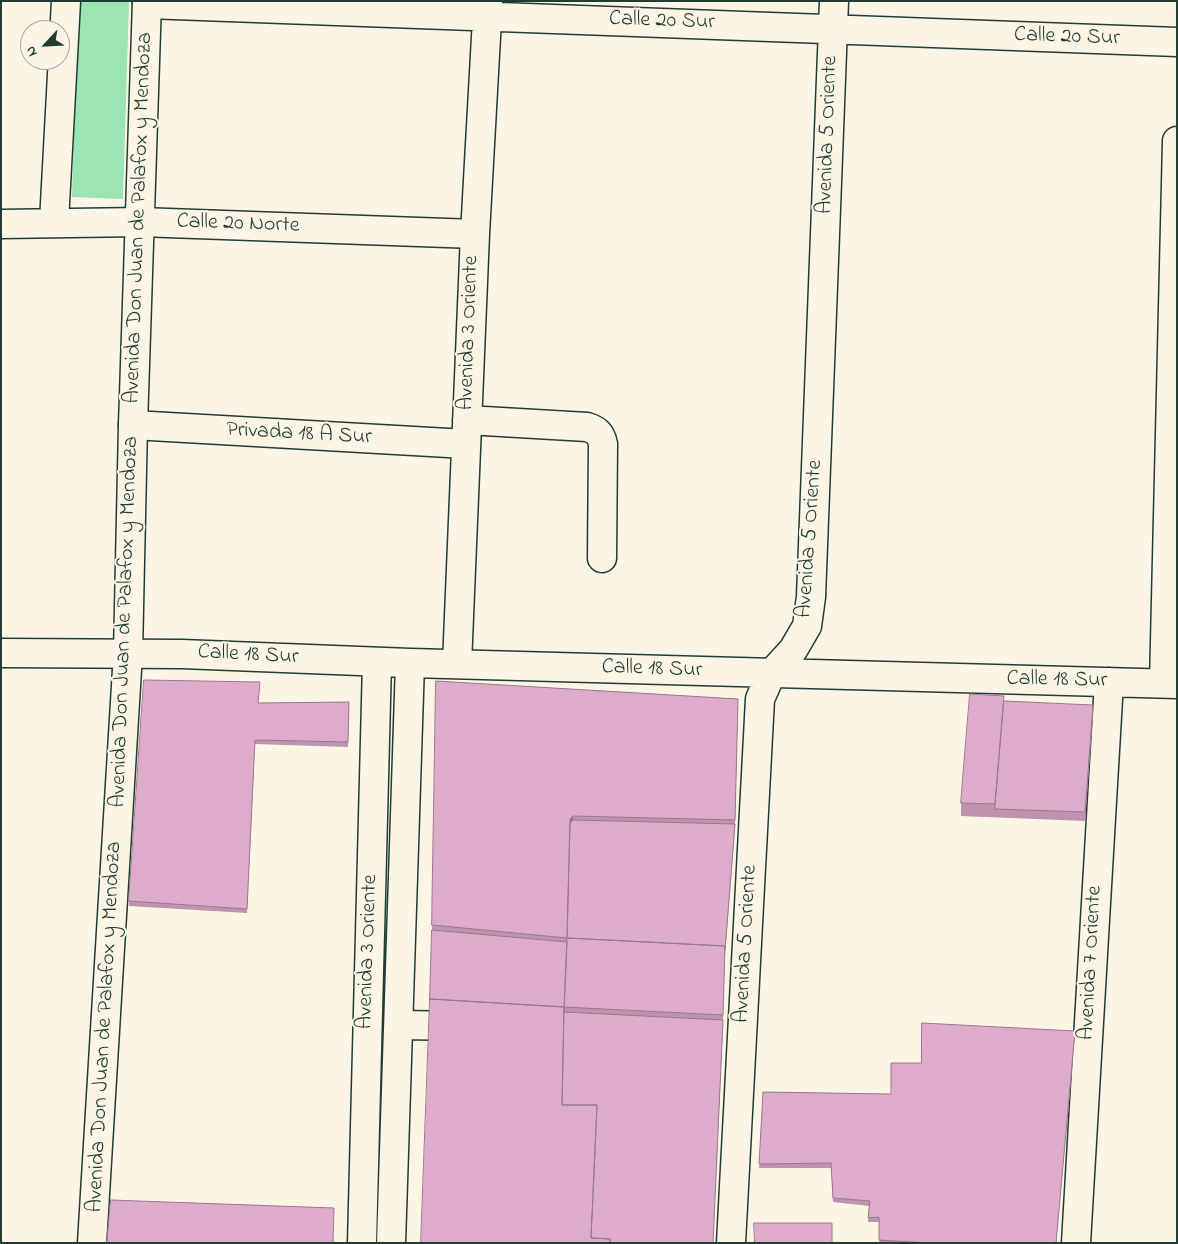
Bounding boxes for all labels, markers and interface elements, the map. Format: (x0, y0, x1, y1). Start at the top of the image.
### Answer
street label: Calle 20 Sur (609, 7, 715, 37)
north arrow (20, 20, 70, 70)
street label: Calle 20 Sur (1014, 23, 1120, 53)
street label: Avenida Don Juan de Palafox y Mendoza (120, 32, 160, 404)
text: N (20, 42, 43, 60)
street label: Avenida 5 Oriente (813, 55, 845, 215)
street label: Calle 20 Norte (176, 210, 300, 240)
street label: Avenida 3 Oriente (454, 255, 486, 411)
street label: Privada 18 A Sur (226, 418, 372, 452)
street label: Avenida Don Juan de Palafox y Mendoza (106, 436, 146, 808)
street label: Avenida 5 Oriente (792, 459, 830, 619)
street label: Calle 18 Sur (197, 640, 299, 672)
street label: Calle 18 Sur (601, 655, 703, 685)
street label: Calle 18 Sur (1006, 667, 1108, 695)
street label: Avenida Don Juan de Palafox y Mendoza (83, 841, 129, 1213)
street label: Avenida 5 Oriente (730, 864, 764, 1024)
street label: Avenida 3 Oriente (353, 874, 385, 1030)
street label: Avenida 7 Oriente (1075, 885, 1109, 1041)

